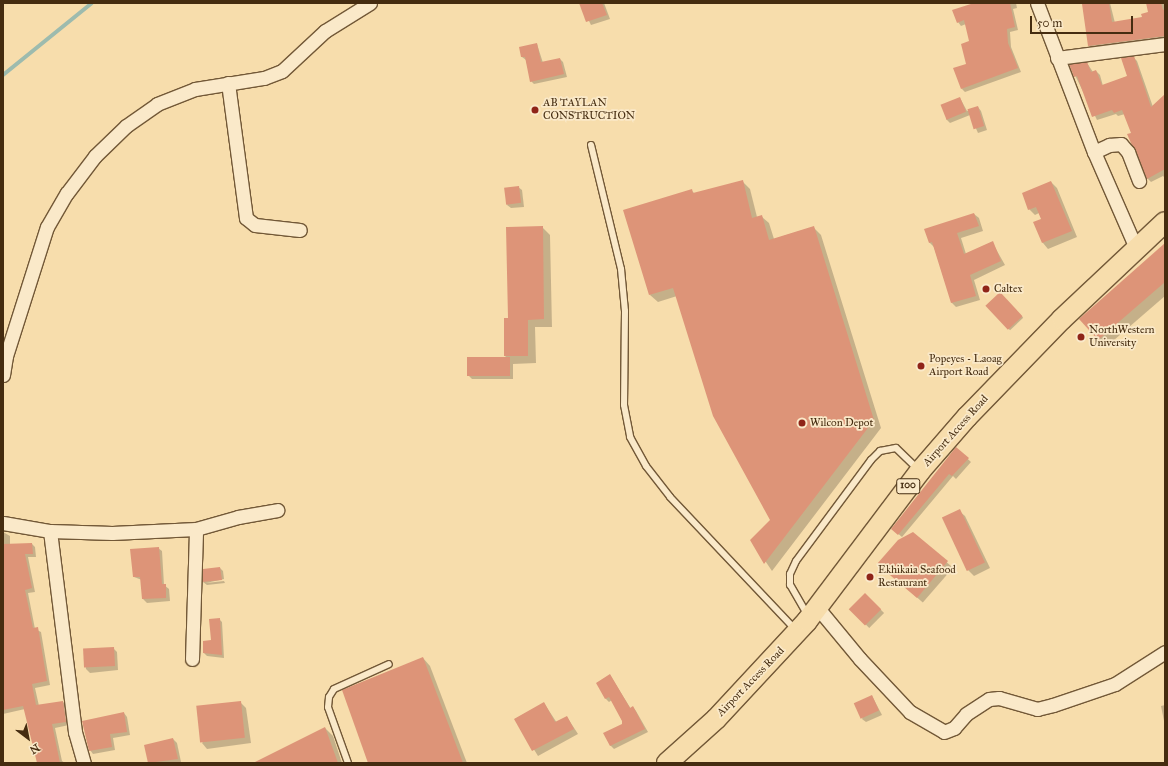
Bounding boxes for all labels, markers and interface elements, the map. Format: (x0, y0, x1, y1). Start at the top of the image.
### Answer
scale bar (1032, 8, 1135, 34)
text: 50 m (1037, 16, 1062, 30)
place label: AB TAYLAN CONSTRUCTION (543, 97, 635, 123)
marker: AB TAYLAN CONSTRUCTION (530, 105, 540, 115)
place label: Caltex (994, 282, 1022, 296)
marker: Caltex (981, 284, 991, 294)
place label: NorthWestern University (1089, 324, 1155, 350)
marker: NorthWestern University (1076, 332, 1086, 342)
place label: Popeyes - Laoag Airport Road (929, 353, 1002, 379)
marker: Popeyes - Laoag Airport Road (916, 361, 926, 371)
street label: Airport Access Road (921, 393, 991, 469)
place label: Wilcon Depot (810, 416, 873, 430)
marker: Wilcon Depot (797, 418, 807, 428)
road number: 100 (896, 478, 920, 494)
place label: Ekhikaia Seafood Restaurant (878, 564, 956, 590)
marker: Ekhikaia Seafood Restaurant (865, 572, 875, 582)
street label: Airport Access Road (715, 645, 787, 719)
north arrow (8, 718, 48, 758)
text: N (27, 741, 42, 757)

